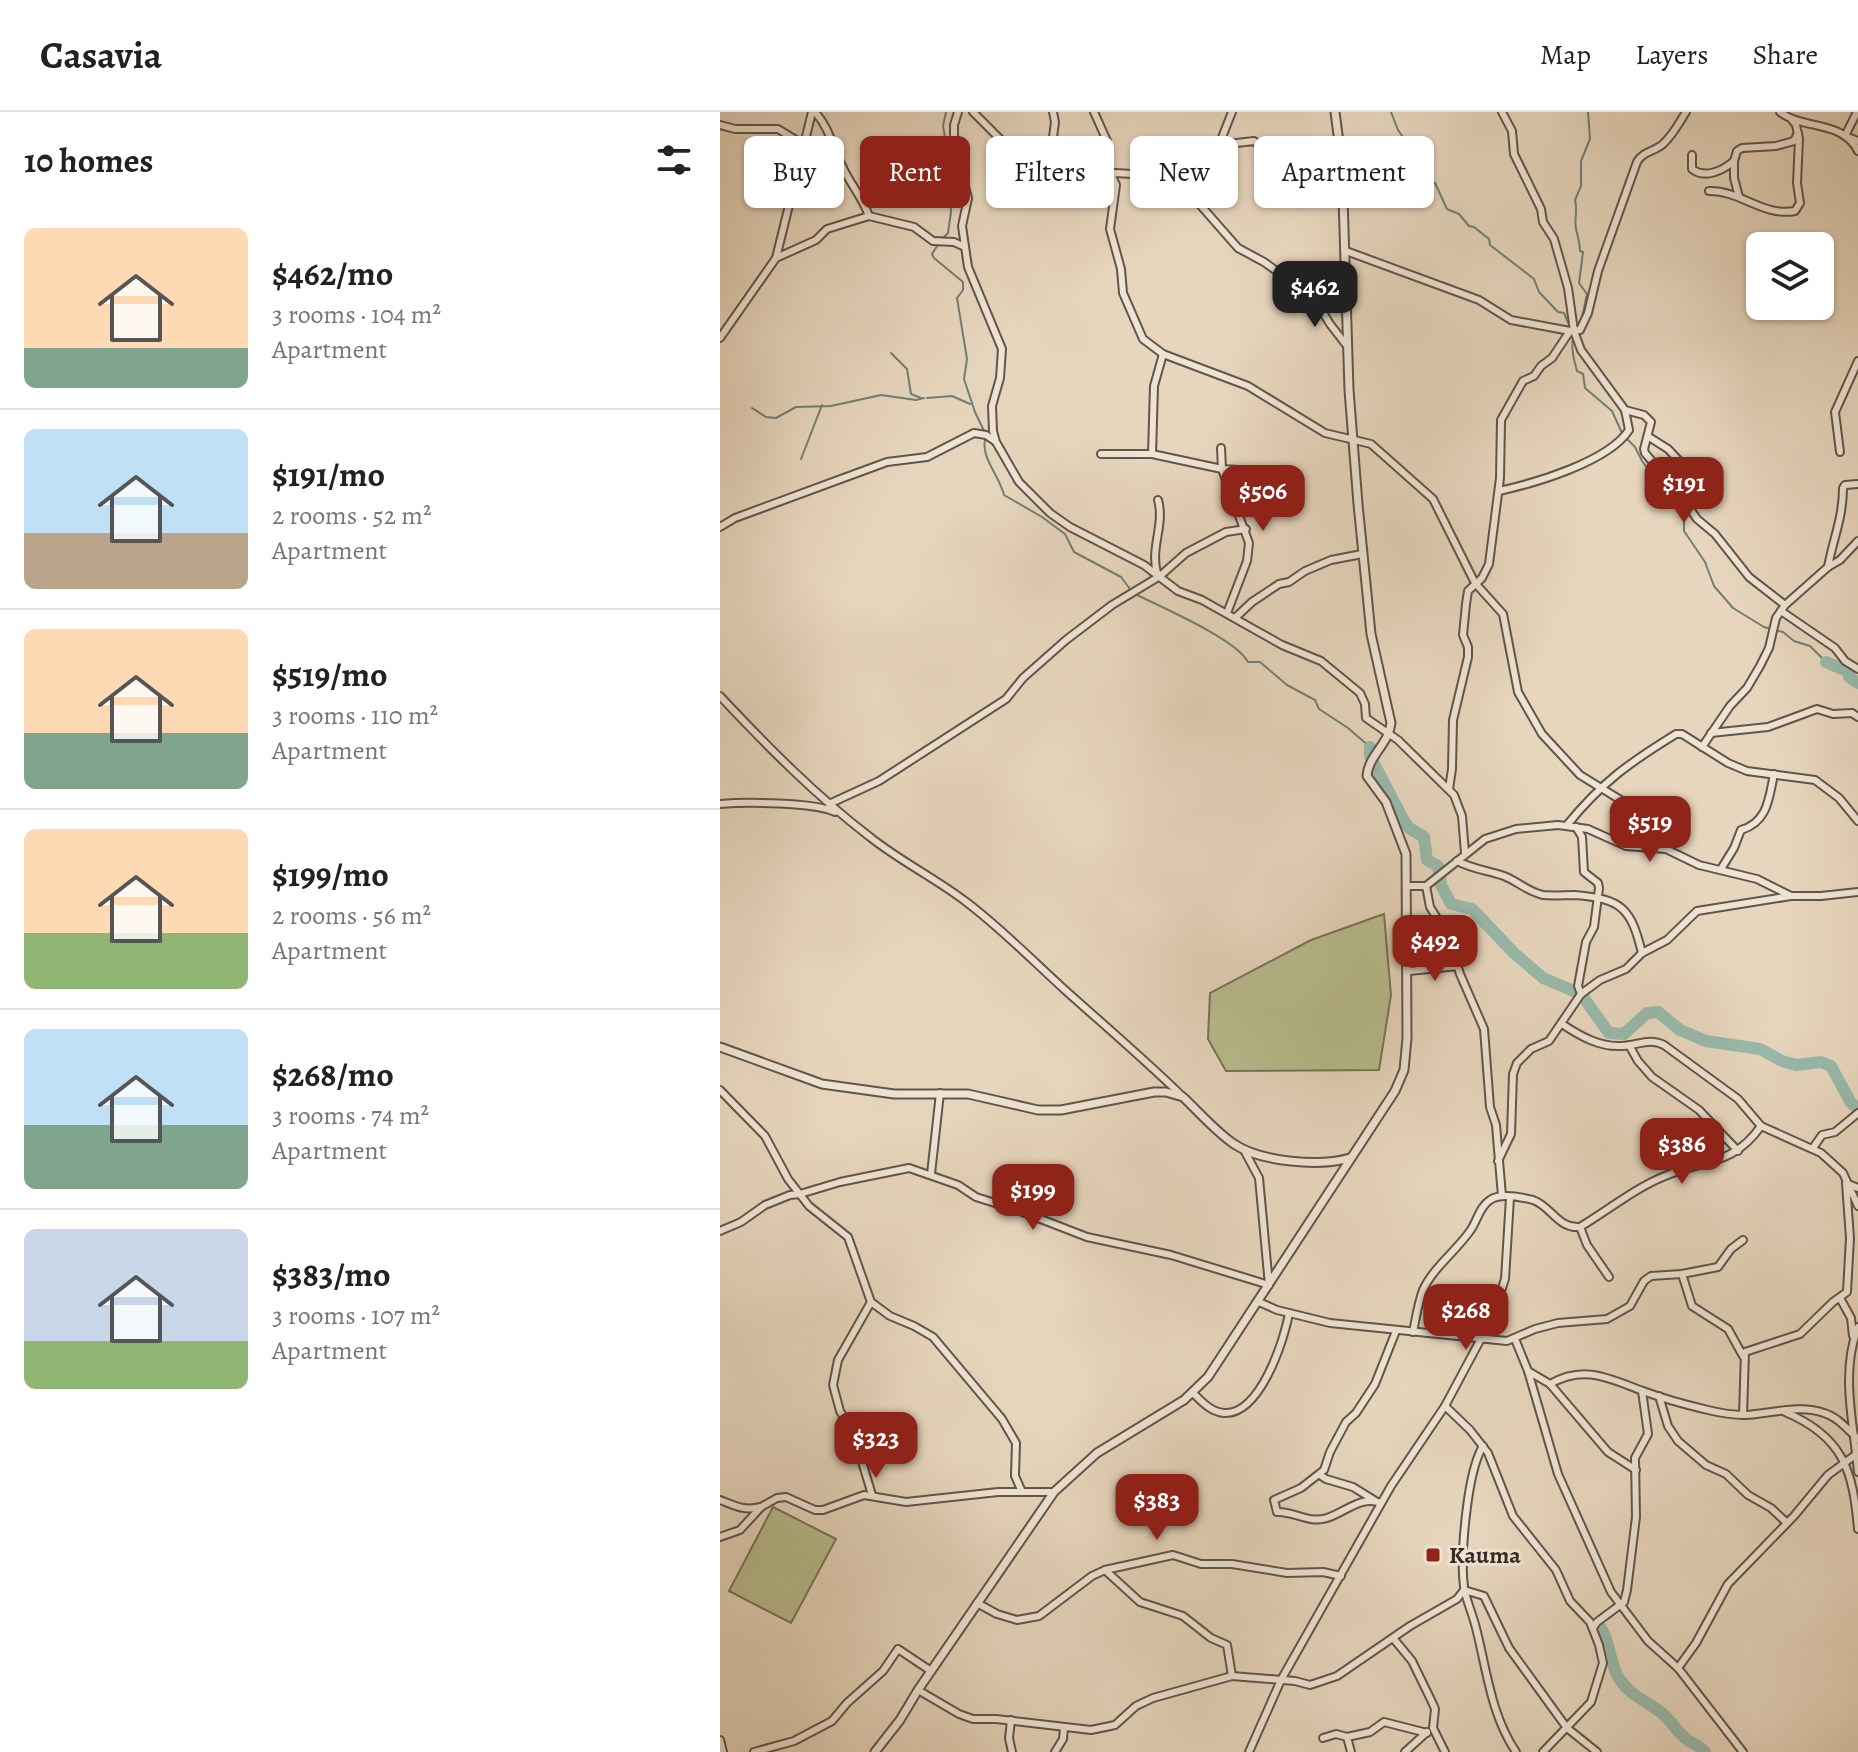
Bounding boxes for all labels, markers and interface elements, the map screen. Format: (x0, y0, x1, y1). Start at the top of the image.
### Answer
text: Casavia (40, 29, 162, 81)
text: Map (1540, 36, 1591, 74)
text: Layers (1635, 36, 1708, 74)
text: Share (1752, 36, 1818, 74)
chip: Buy (744, 136, 844, 208)
chip: Rent (860, 136, 970, 208)
chip: Filters (986, 136, 1114, 208)
chip: New (1130, 136, 1238, 208)
chip: Apartment (1254, 136, 1434, 208)
text: 10 homes (24, 137, 153, 184)
icon: filters (652, 138, 696, 182)
map controls (1746, 232, 1834, 320)
button: layers (1746, 232, 1834, 320)
text: $462/mo (272, 250, 393, 297)
icon: home (88, 260, 184, 356)
pin: $462 (1268, 261, 1362, 329)
text: $462 (1290, 269, 1340, 304)
text: 3 rooms · 104 m² (272, 297, 441, 332)
text: Apartment (272, 332, 387, 367)
text: $191/mo (272, 451, 385, 498)
pin: $191 (1637, 457, 1731, 525)
icon: home (88, 461, 184, 557)
pin: $506 (1216, 465, 1310, 533)
text: $191 (1663, 465, 1705, 500)
text: $506 (1239, 473, 1287, 508)
text: 2 rooms · 52 m² (272, 498, 431, 533)
text: Apartment (272, 533, 387, 568)
text: $519/mo (272, 651, 388, 698)
icon: home (88, 661, 184, 757)
text: 3 rooms · 110 m² (272, 698, 438, 733)
text: Apartment (272, 733, 387, 768)
pin: $519 (1603, 796, 1697, 864)
text: $519 (1628, 804, 1672, 839)
text: $199/mo (272, 851, 389, 898)
icon: home (88, 861, 184, 957)
text: 2 rooms · 56 m² (272, 898, 431, 933)
pin: $492 (1388, 915, 1482, 983)
text: $492 (1411, 923, 1459, 958)
text: Apartment (272, 933, 387, 968)
text: $268/mo (272, 1051, 394, 1098)
icon: home (88, 1061, 184, 1157)
text: 3 rooms · 74 m² (272, 1098, 429, 1133)
pin: $386 (1635, 1118, 1729, 1186)
text: $386 (1658, 1126, 1706, 1161)
text: Apartment (272, 1133, 387, 1168)
pin: $199 (986, 1164, 1080, 1232)
text: $199 (1010, 1172, 1056, 1207)
text: $383/mo (272, 1251, 391, 1298)
icon: home (88, 1261, 184, 1357)
pin: $268 (1419, 1284, 1513, 1352)
text: $268 (1441, 1292, 1491, 1327)
text: 3 rooms · 107 m² (272, 1298, 440, 1333)
text: Apartment (272, 1333, 387, 1368)
pin: $323 (829, 1412, 923, 1480)
text: $323 (852, 1420, 900, 1455)
pin: $383 (1110, 1474, 1204, 1542)
text: $383 (1134, 1482, 1180, 1517)
place label: Kauma (1449, 1539, 1521, 1571)
marker: Kauma (1424, 1546, 1442, 1564)

